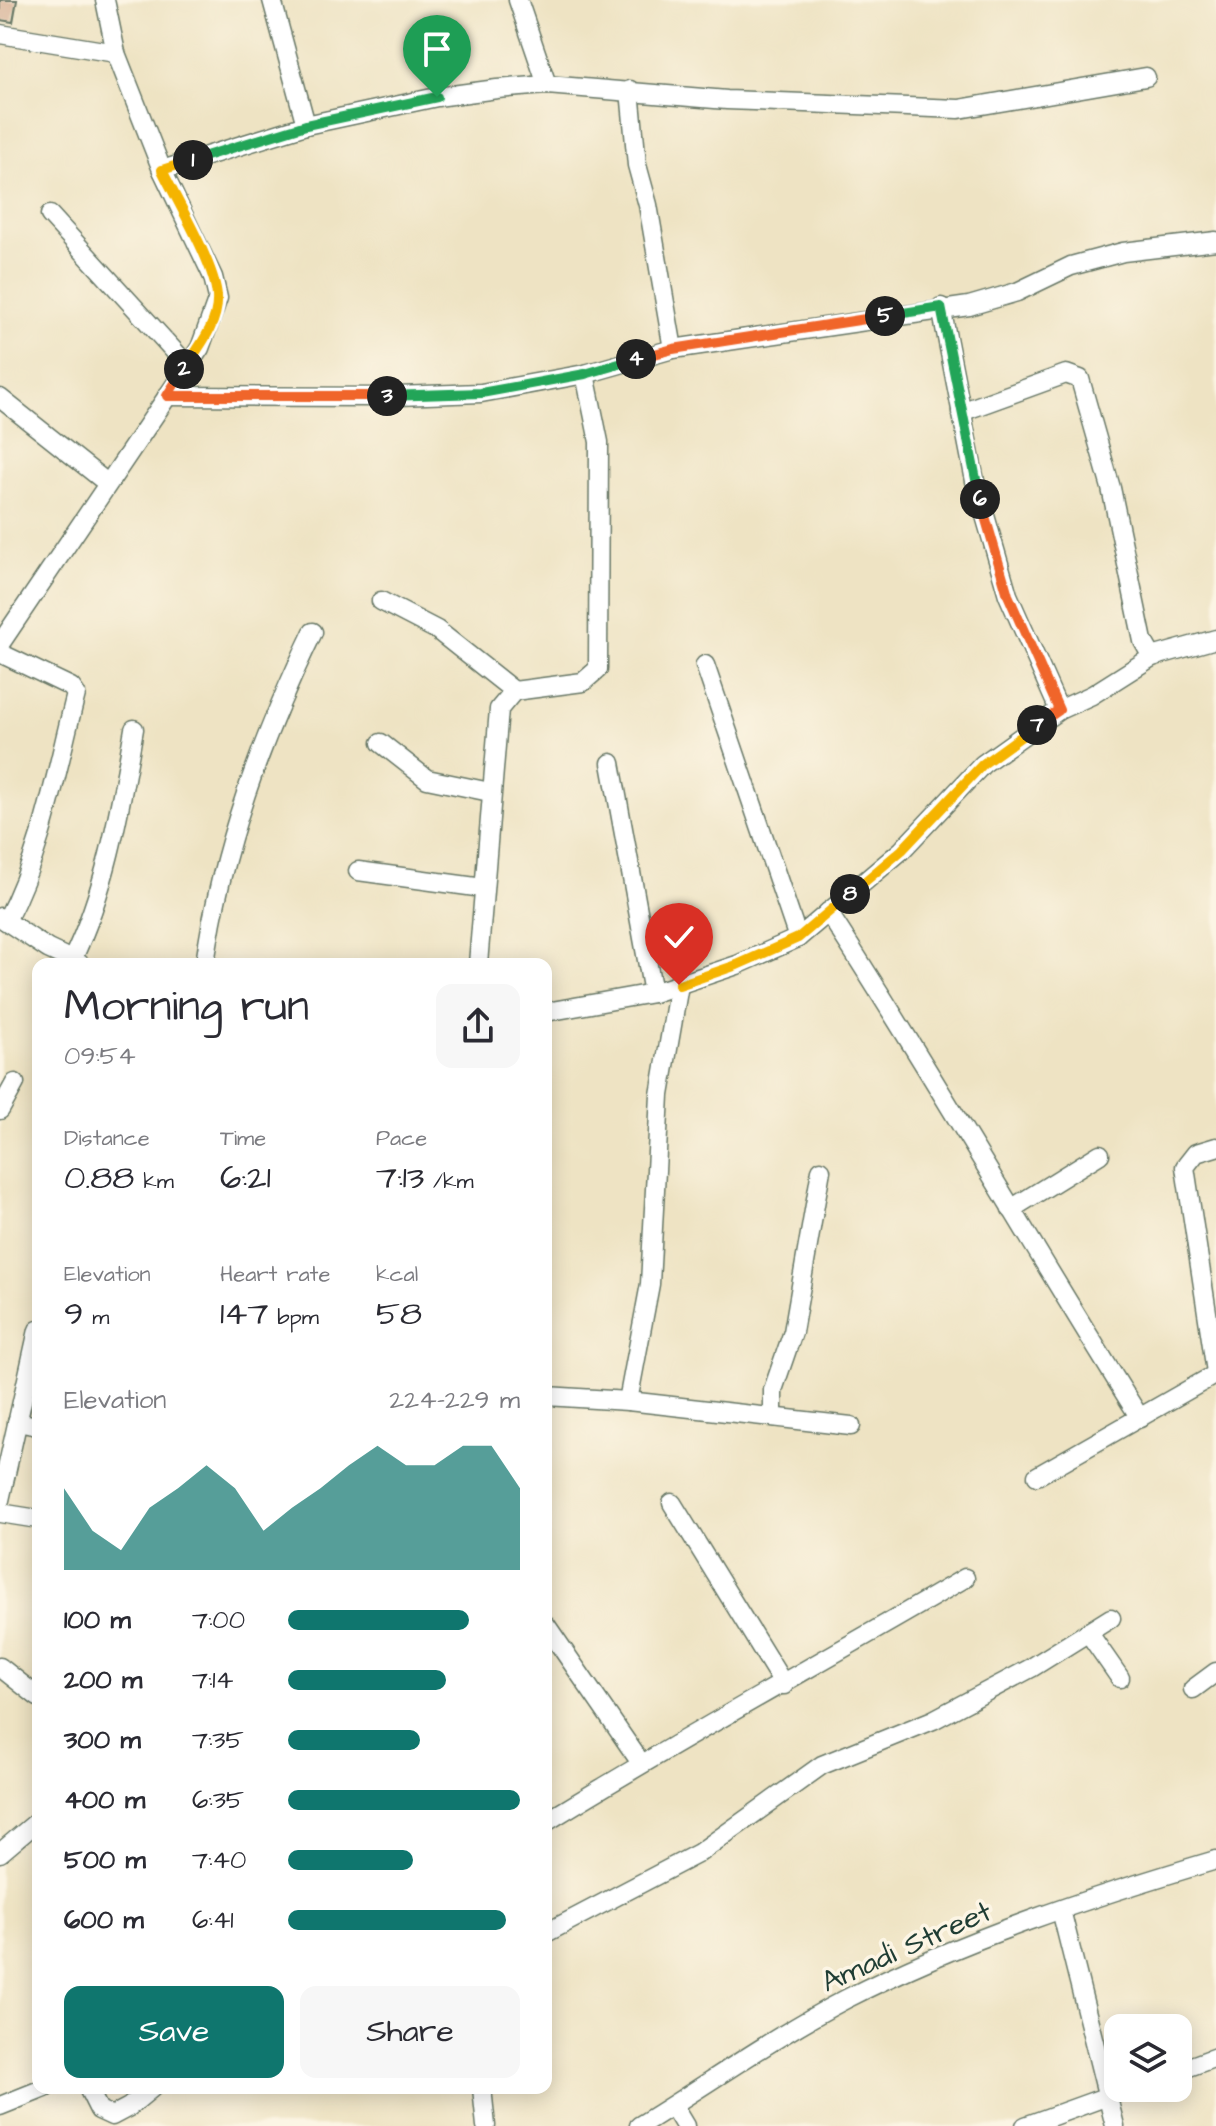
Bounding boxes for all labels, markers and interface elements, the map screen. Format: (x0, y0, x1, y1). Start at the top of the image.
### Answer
pin (403, 15, 471, 97)
icon: arrive (415, 27, 459, 71)
pin: 1 (173, 140, 213, 180)
text: 1 (192, 144, 194, 175)
pin: 5 (865, 296, 905, 336)
text: 5 (877, 300, 893, 331)
pin: 4 (616, 339, 656, 379)
text: 4 (629, 343, 643, 374)
pin: 2 (164, 349, 204, 389)
text: 2 (178, 353, 190, 384)
pin: 3 (367, 376, 407, 416)
text: 3 (381, 380, 393, 411)
pin: 6 (960, 479, 1000, 519)
text: 6 (973, 483, 987, 514)
pin: 7 (1017, 705, 1057, 745)
text: 7 (1030, 709, 1044, 740)
pin: 8 (830, 874, 870, 914)
text: 8 (843, 878, 857, 909)
pin (645, 903, 713, 985)
icon: check (657, 915, 701, 959)
text: Morning run (64, 977, 309, 1038)
button: share (436, 984, 520, 1068)
text: 09:54 (64, 1038, 136, 1074)
text: Distance (64, 1123, 150, 1154)
text: Time (220, 1123, 266, 1154)
text: Pace (376, 1123, 427, 1154)
text: 0.88 (64, 1154, 134, 1202)
text: 6:21 (220, 1154, 271, 1202)
text: 7:13 (376, 1154, 424, 1202)
text: km (134, 1166, 174, 1197)
text: /km (424, 1166, 474, 1197)
text: Elevation (64, 1259, 151, 1290)
text: Heart rate (220, 1259, 330, 1290)
text: kcal (376, 1259, 418, 1290)
text: 9 (64, 1290, 83, 1338)
text: 147 (220, 1290, 268, 1338)
text: 58 (376, 1290, 422, 1338)
text: m (83, 1302, 109, 1333)
text: bpm (268, 1302, 319, 1333)
text: Elevation (64, 1382, 166, 1418)
text: 224–229 m (389, 1382, 520, 1418)
text: 100 m (64, 1602, 131, 1638)
text: 7:00 (192, 1602, 245, 1638)
text: 200 m (64, 1662, 142, 1698)
text: 7:14 (192, 1662, 233, 1698)
text: 300 m (64, 1722, 141, 1758)
text: 7:35 (192, 1722, 244, 1758)
text: 400 m (64, 1782, 145, 1818)
text: 6:35 (192, 1782, 244, 1818)
text: 500 m (64, 1842, 146, 1878)
text: 7:40 (192, 1842, 246, 1878)
street label: Amadi Street (815, 1891, 998, 2003)
text: 600 m (64, 1902, 144, 1938)
text: 6:41 (192, 1902, 234, 1938)
button: Save (64, 1986, 284, 2078)
button: Share (300, 1986, 520, 2078)
map controls (1104, 2014, 1192, 2102)
button: layers (1104, 2014, 1192, 2102)

